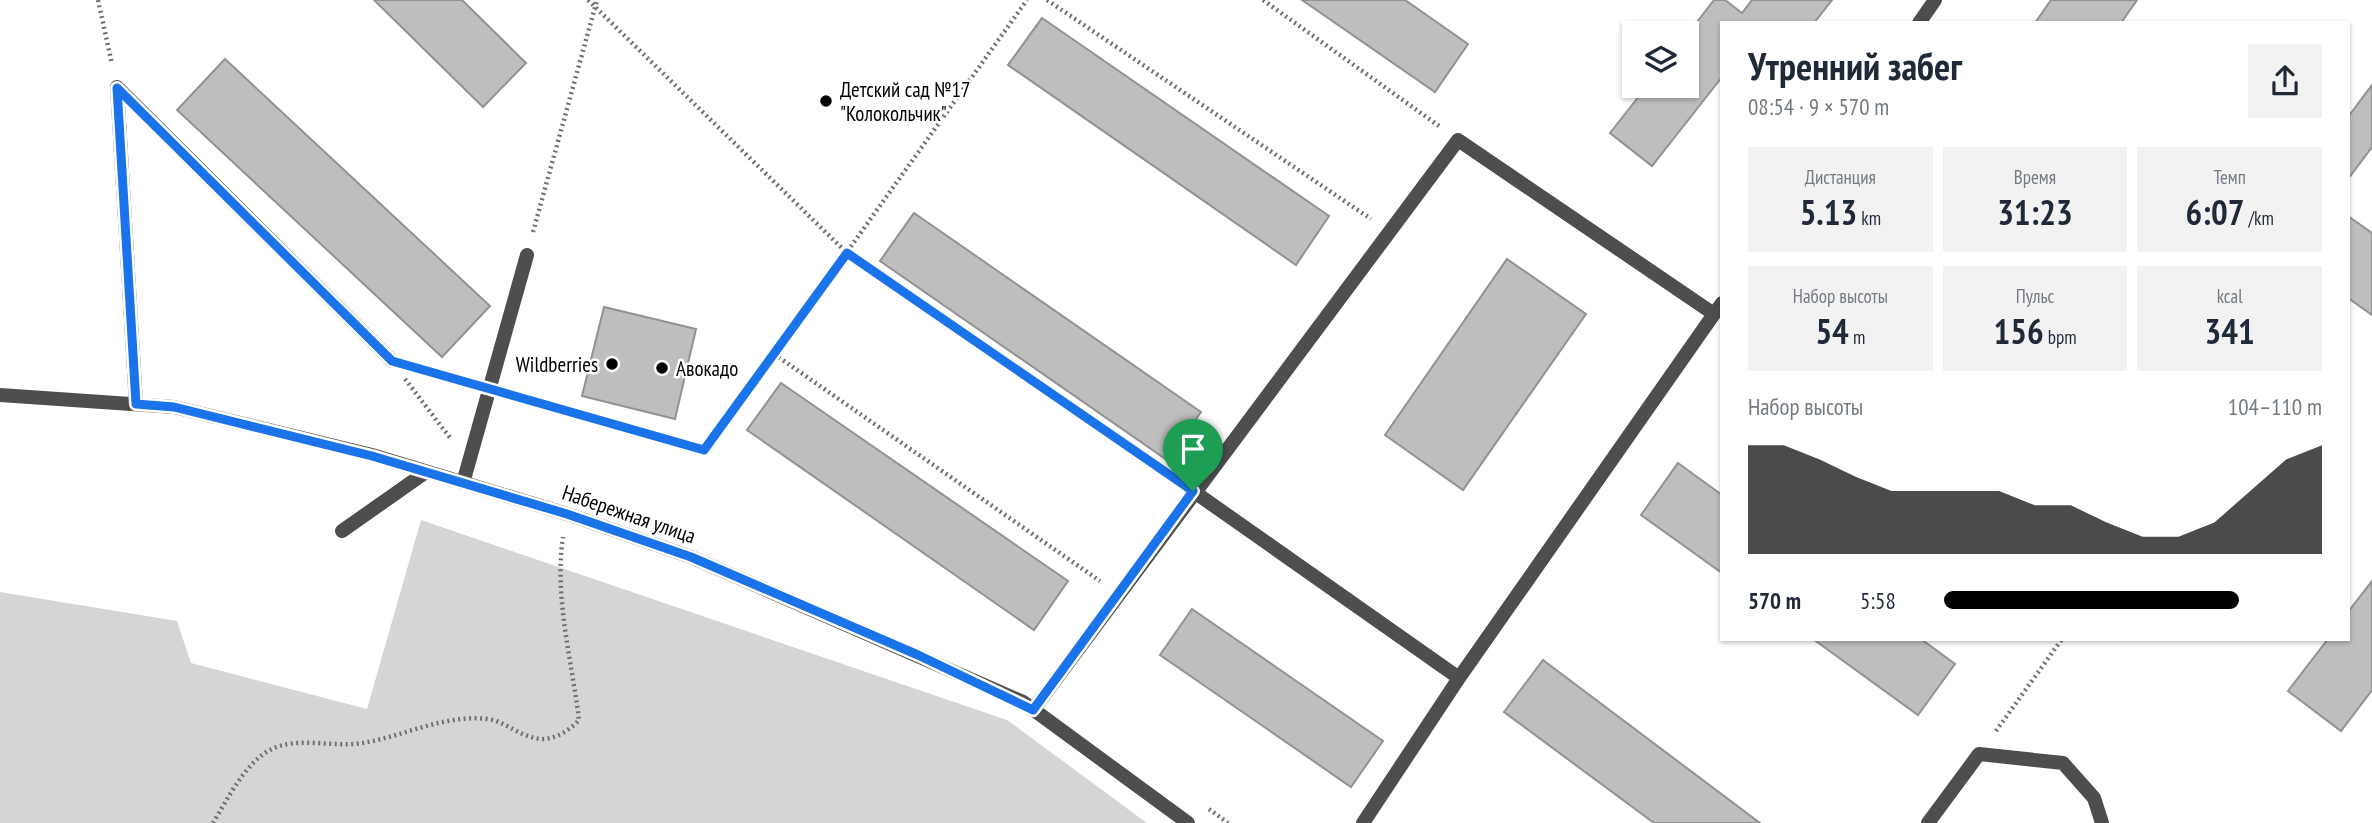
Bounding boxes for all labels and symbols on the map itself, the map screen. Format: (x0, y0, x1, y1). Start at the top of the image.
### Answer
place label: Детский сад №17 "Колокольчик" (840, 76, 970, 127)
marker: Детский сад №17 "Колокольчик" (818, 93, 834, 109)
place label: Wildberries (516, 351, 598, 378)
place label: Авокадо (676, 355, 738, 382)
marker: Wildberries (604, 356, 620, 372)
marker: Авокадо (654, 360, 670, 376)
pin (1163, 419, 1223, 491)
street label: Набережная улица (559, 479, 699, 549)

